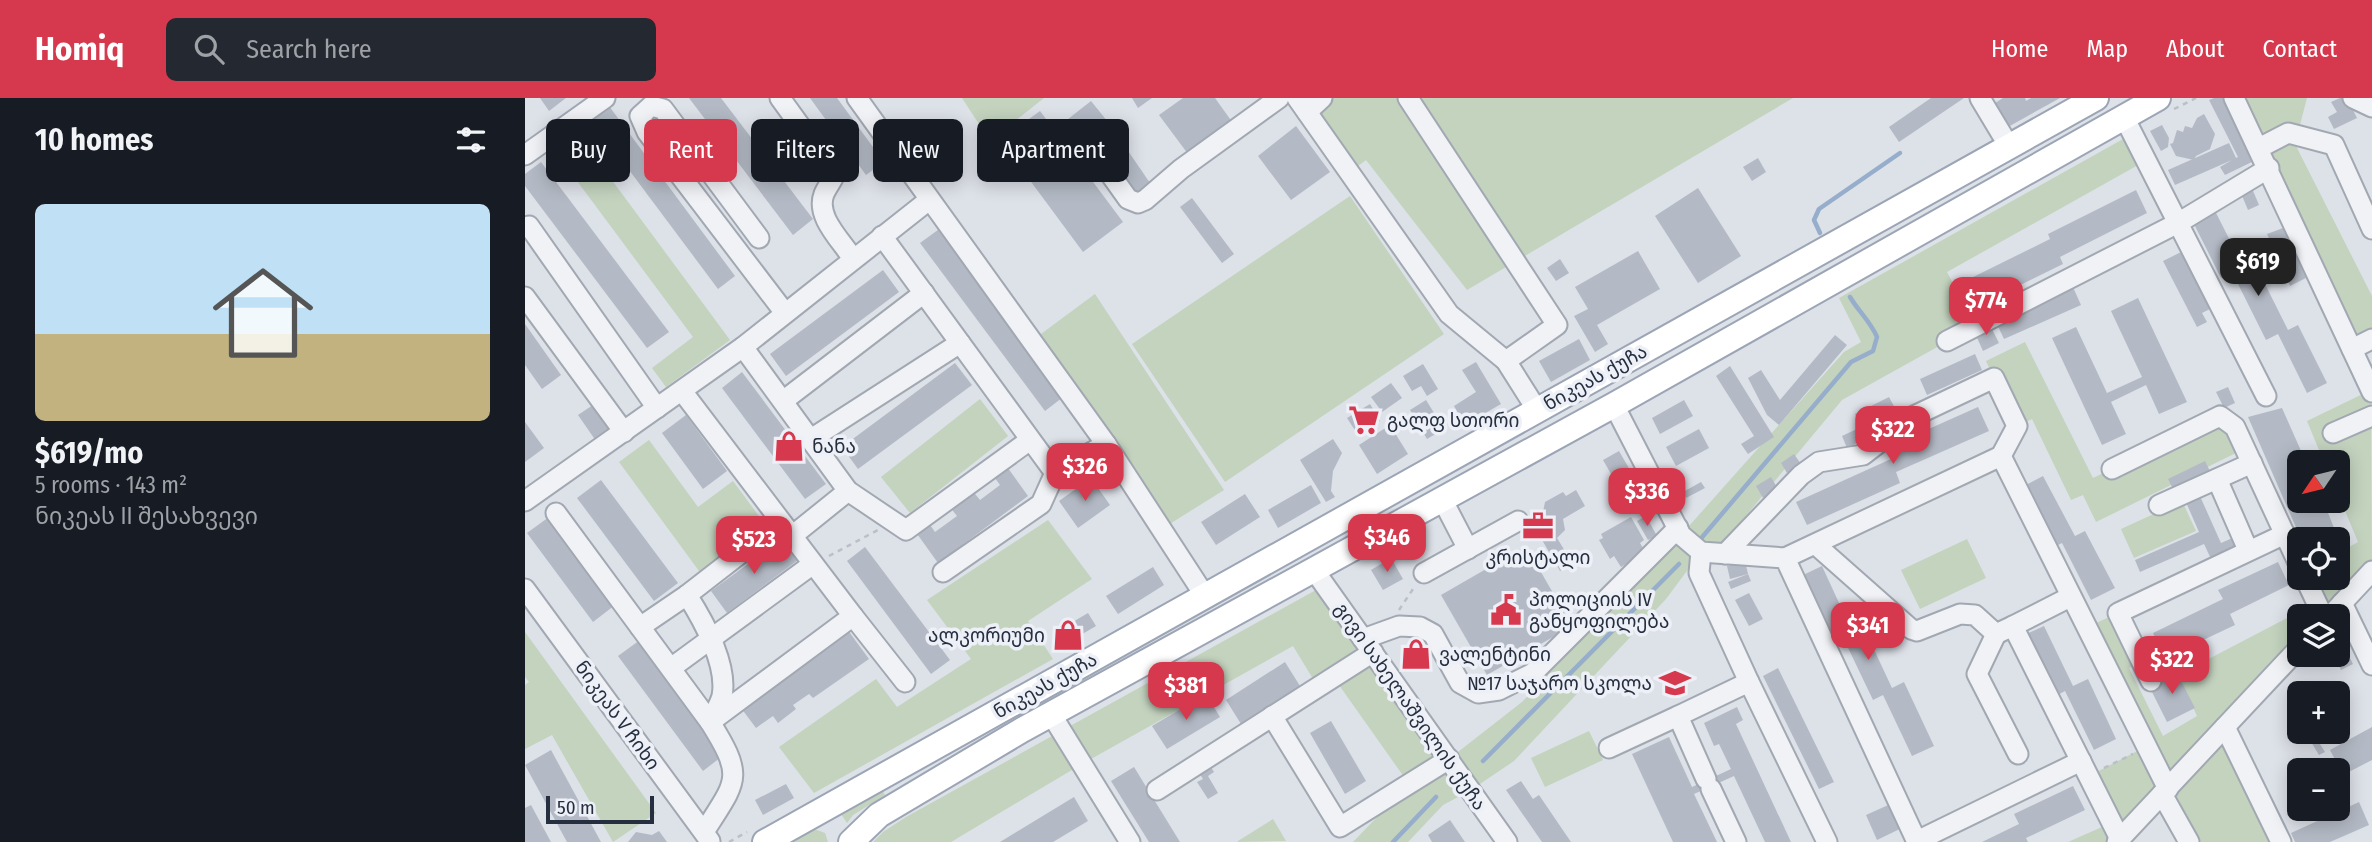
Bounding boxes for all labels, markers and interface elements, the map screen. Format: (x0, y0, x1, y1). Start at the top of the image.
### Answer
search box (166, 18, 656, 81)
text: Homiq (35, 29, 124, 69)
icon: search (190, 30, 228, 68)
text: Search here (246, 34, 371, 65)
text: Home (1991, 35, 2048, 63)
text: Map (2086, 35, 2128, 63)
text: About (2166, 35, 2224, 63)
text: Contact (2262, 35, 2337, 63)
chip: Buy (546, 119, 630, 182)
chip: Rent (644, 119, 737, 182)
chip: Filters (751, 119, 859, 182)
chip: New (873, 119, 963, 182)
chip: Apartment (977, 119, 1129, 182)
icon: filters (452, 121, 490, 159)
text: 10 homes (35, 122, 153, 158)
pin: $619 (2217, 238, 2299, 298)
text: $619 (2236, 247, 2280, 275)
icon: home (200, 250, 326, 376)
pin: $774 (1945, 278, 2027, 337)
text: $774 (1965, 286, 2007, 314)
street label: ნიკეას ქუჩა (1539, 340, 1651, 415)
supermarket icon: გალფ სთორი (1347, 403, 1381, 437)
pin: $322 (1852, 406, 1934, 466)
place label: გალფ სთორი (1387, 409, 1520, 433)
text: $322 (1871, 415, 1915, 443)
shop icon: ნანა (772, 429, 806, 463)
text: $619/mo (35, 435, 143, 471)
place label: ნანა (812, 435, 856, 458)
pin: $326 (1044, 444, 1126, 503)
north arrow (2287, 450, 2350, 513)
map controls (2287, 450, 2350, 821)
text: $326 (1063, 452, 1107, 480)
pin: $336 (1606, 468, 1688, 528)
text: 5 rooms · 143 m² (35, 471, 187, 499)
text: $336 (1624, 477, 1670, 505)
text: ნიკეას II შესახვევი (35, 502, 258, 530)
office icon: კრისტალი (1521, 509, 1555, 543)
pin: $346 (1346, 514, 1428, 574)
pin: $523 (713, 517, 795, 576)
text: $346 (1364, 523, 1410, 551)
text: $523 (732, 525, 776, 553)
button: locate (2287, 527, 2350, 590)
place label: კრისტალი (1485, 546, 1591, 570)
place label: პოლიციის IV განყოფილება (1529, 588, 1669, 634)
public building icon: პოლიციის IV განყოფილება (1489, 593, 1523, 627)
street label: გივი სახელაშვილის ქუჩა (1329, 598, 1491, 815)
pin: $341 (1827, 602, 1909, 662)
button: layers (2287, 604, 2350, 667)
text: $341 (1847, 611, 1889, 639)
shop icon: ალკორიუმი (1051, 618, 1085, 652)
place label: ალკორიუმი (928, 624, 1045, 648)
pin: $322 (2131, 636, 2213, 696)
shop icon: ვალენტინი (1399, 637, 1433, 671)
place label: ვალენტინი (1439, 643, 1551, 667)
text: $322 (2150, 645, 2194, 673)
street label: ნიკეას ქუჩა (989, 648, 1101, 723)
street label: ნიკეას V ჩიხი (570, 656, 665, 774)
pin: $381 (1145, 662, 1227, 722)
school or university icon: №17 საჯარო სკოლა (1658, 666, 1692, 700)
text: $381 (1164, 671, 1208, 699)
place label: №17 საჯარო სკოლა (1467, 672, 1652, 696)
button: + (2287, 681, 2350, 744)
button: − (2287, 758, 2350, 821)
scale bar (546, 793, 655, 825)
text: 50 m (557, 796, 595, 819)

